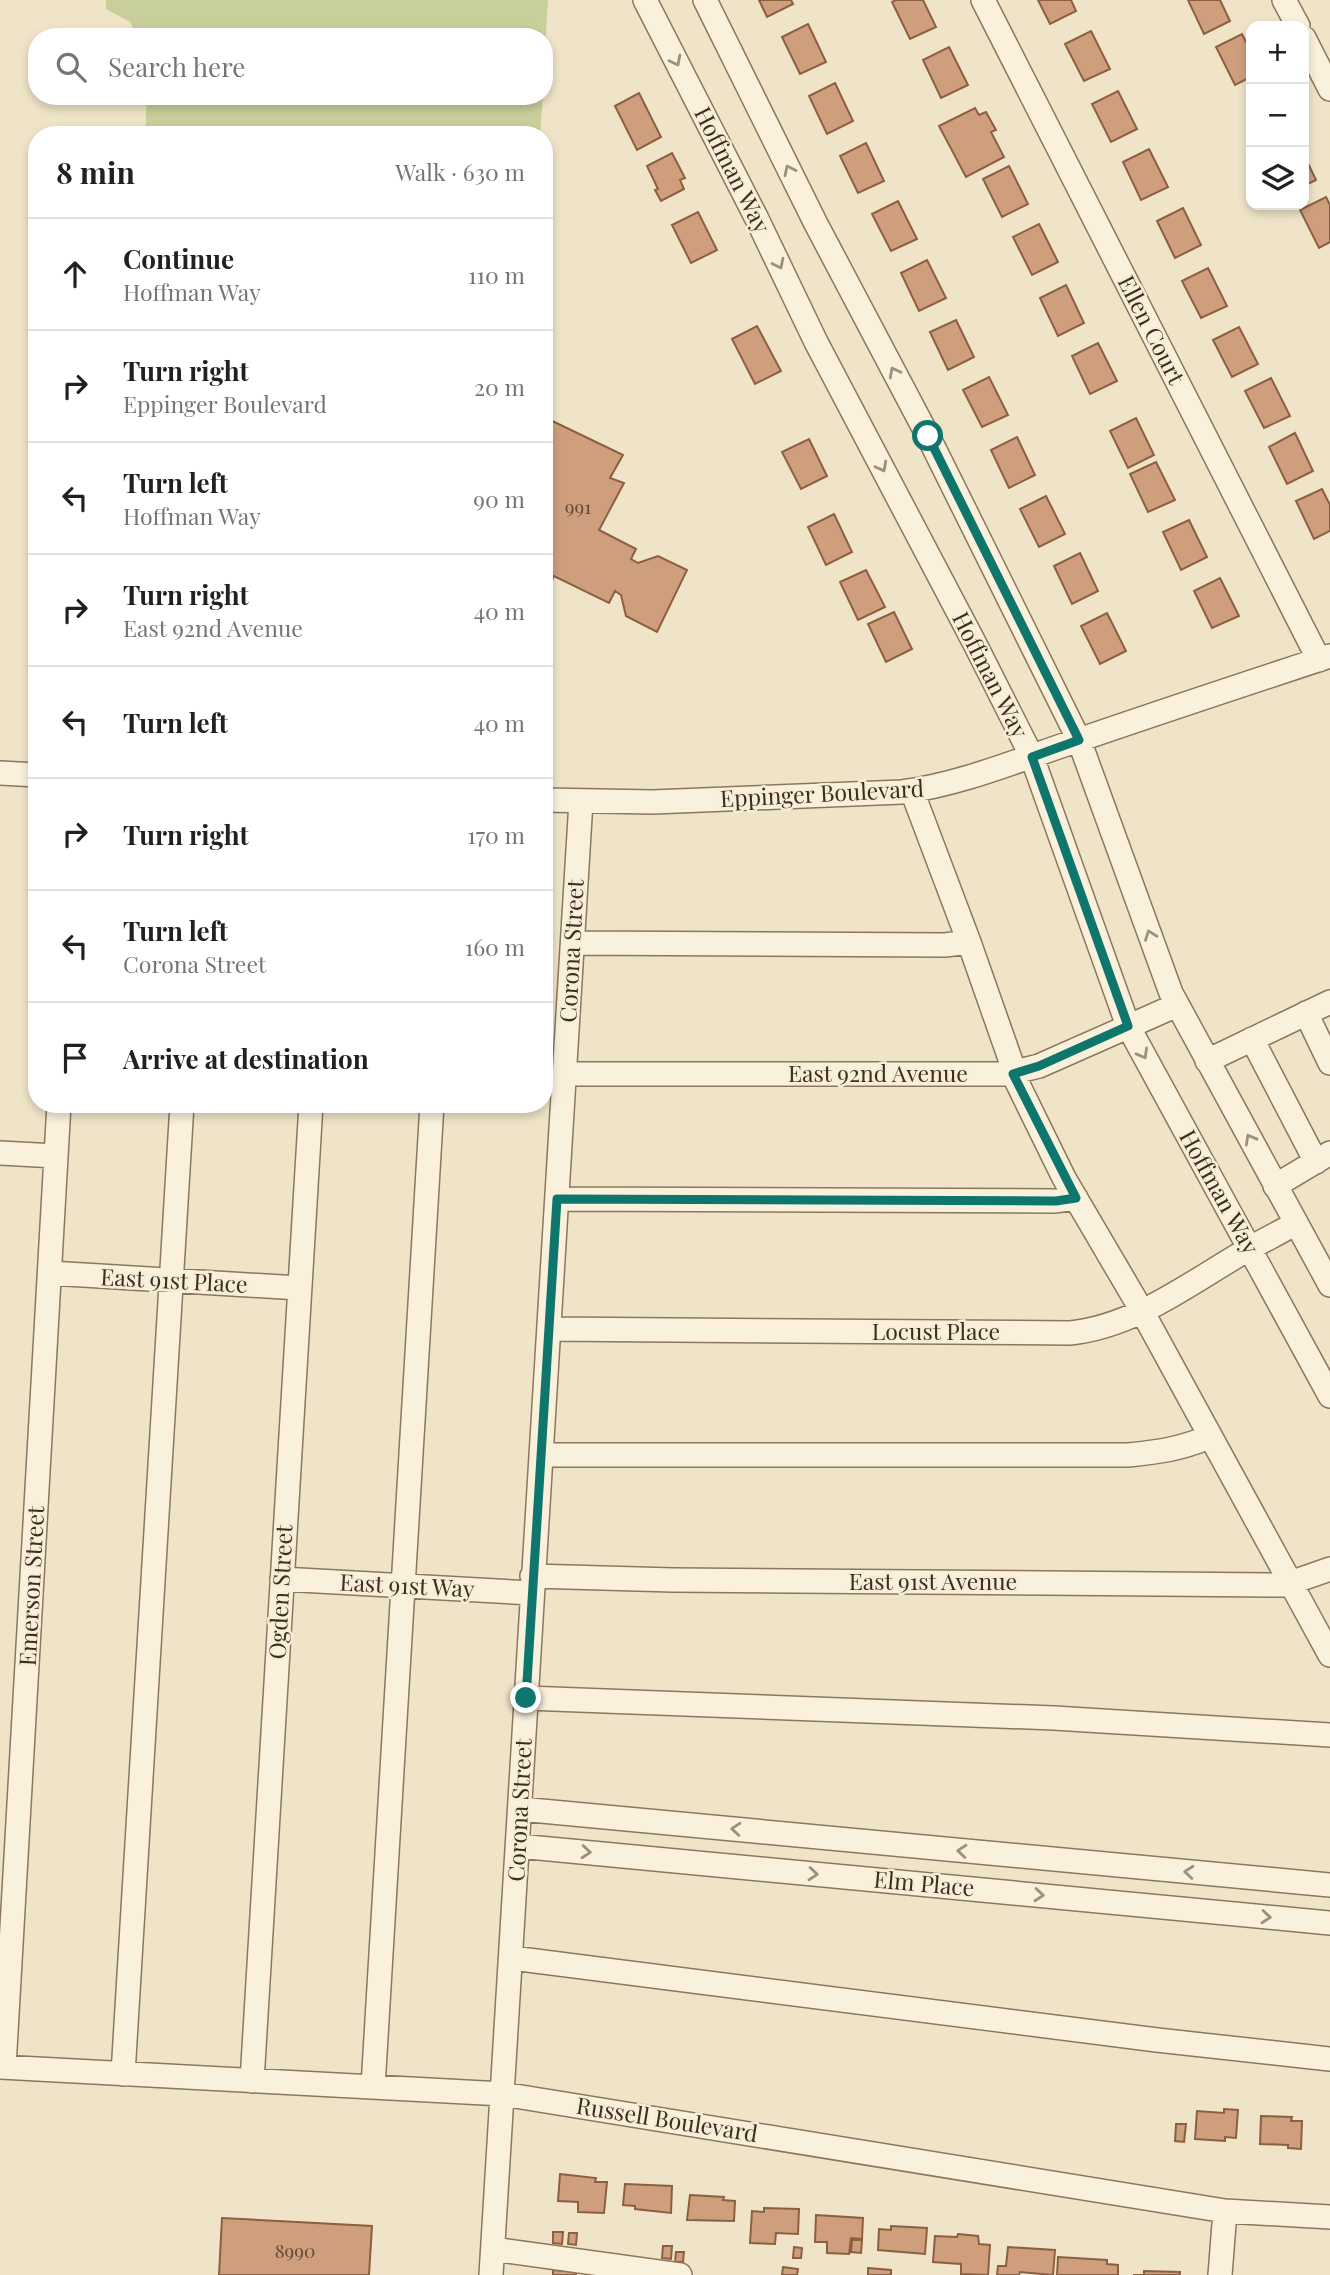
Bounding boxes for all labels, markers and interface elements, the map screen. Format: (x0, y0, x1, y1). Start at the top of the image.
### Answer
map controls (1246, 21, 1309, 210)
button: + (1246, 21, 1309, 84)
search box (28, 28, 553, 105)
icon: search (52, 48, 90, 86)
text: Search here (108, 49, 245, 84)
one-way arrow (668, 54, 682, 66)
button: − (1246, 84, 1309, 147)
street label: Hoffman Way (688, 101, 779, 238)
button: layers (1246, 147, 1309, 210)
text: 8 min (56, 152, 135, 192)
text: Walk · 630 m (395, 156, 525, 187)
one-way arrow (784, 165, 798, 177)
text: Continue (123, 241, 234, 276)
icon: ahead (56, 255, 94, 293)
one-way arrow (770, 257, 784, 269)
text: 110 m (468, 259, 525, 290)
street label: Ellen Court (1112, 270, 1193, 390)
text: Hoffman Way (123, 276, 261, 307)
text: Turn right (123, 353, 249, 388)
icon: right (56, 367, 94, 405)
one-way arrow (889, 367, 903, 379)
text: 20 m (474, 371, 525, 402)
text: Eppinger Boulevard (123, 388, 327, 419)
route start (912, 420, 943, 451)
one-way arrow (873, 460, 887, 472)
text: Turn left (123, 465, 228, 500)
icon: left (56, 479, 94, 517)
text: 90 m (473, 483, 525, 514)
house number: 991 (565, 493, 591, 519)
text: Hoffman Way (123, 500, 261, 531)
text: Turn right (123, 577, 249, 612)
icon: right (56, 591, 94, 629)
text: 40 m (474, 595, 525, 626)
street label: Hoffman Way (946, 606, 1037, 743)
text: East 92nd Avenue (123, 612, 303, 643)
icon: left (56, 703, 94, 741)
text: Turn left (123, 705, 228, 740)
text: 40 m (474, 707, 525, 738)
street label: Eppinger Boulevard (719, 772, 925, 813)
icon: right (56, 815, 94, 853)
text: Turn right (123, 817, 249, 852)
text: 170 m (467, 819, 525, 850)
street label: Corona Street (551, 878, 590, 1023)
text: Turn left (123, 913, 228, 948)
icon: left (56, 927, 94, 965)
one-way arrow (1144, 930, 1158, 942)
text: 160 m (465, 931, 525, 962)
text: Corona Street (123, 948, 266, 979)
icon: arrive (56, 1039, 94, 1077)
text: Arrive at destination (123, 1041, 369, 1076)
one-way arrow (1135, 1046, 1148, 1059)
street label: East 92nd Avenue (788, 1057, 968, 1088)
street label: Hoffman Way (1173, 1124, 1267, 1259)
one-way arrow (1245, 1134, 1258, 1146)
street label: East 91st Place (100, 1260, 248, 1299)
street label: Locust Place (872, 1315, 1000, 1346)
street label: Emerson Street (11, 1504, 50, 1667)
street label: Ogden Street (260, 1523, 299, 1660)
street label: East 91st Way (339, 1565, 476, 1604)
street label: East 91st Avenue (849, 1565, 1017, 1596)
route end (510, 1682, 541, 1713)
street label: Corona Street (499, 1737, 538, 1882)
one-way arrow (730, 1822, 742, 1837)
one-way arrow (581, 1844, 592, 1859)
one-way arrow (957, 1844, 968, 1859)
street label: Elm Place (873, 1863, 976, 1902)
one-way arrow (1183, 1865, 1194, 1880)
one-way arrow (808, 1866, 819, 1881)
one-way arrow (1034, 1887, 1045, 1902)
one-way arrow (1261, 1909, 1272, 1924)
street label: Russell Boulevard (574, 2089, 760, 2148)
house number: 8990 (275, 2237, 315, 2263)

